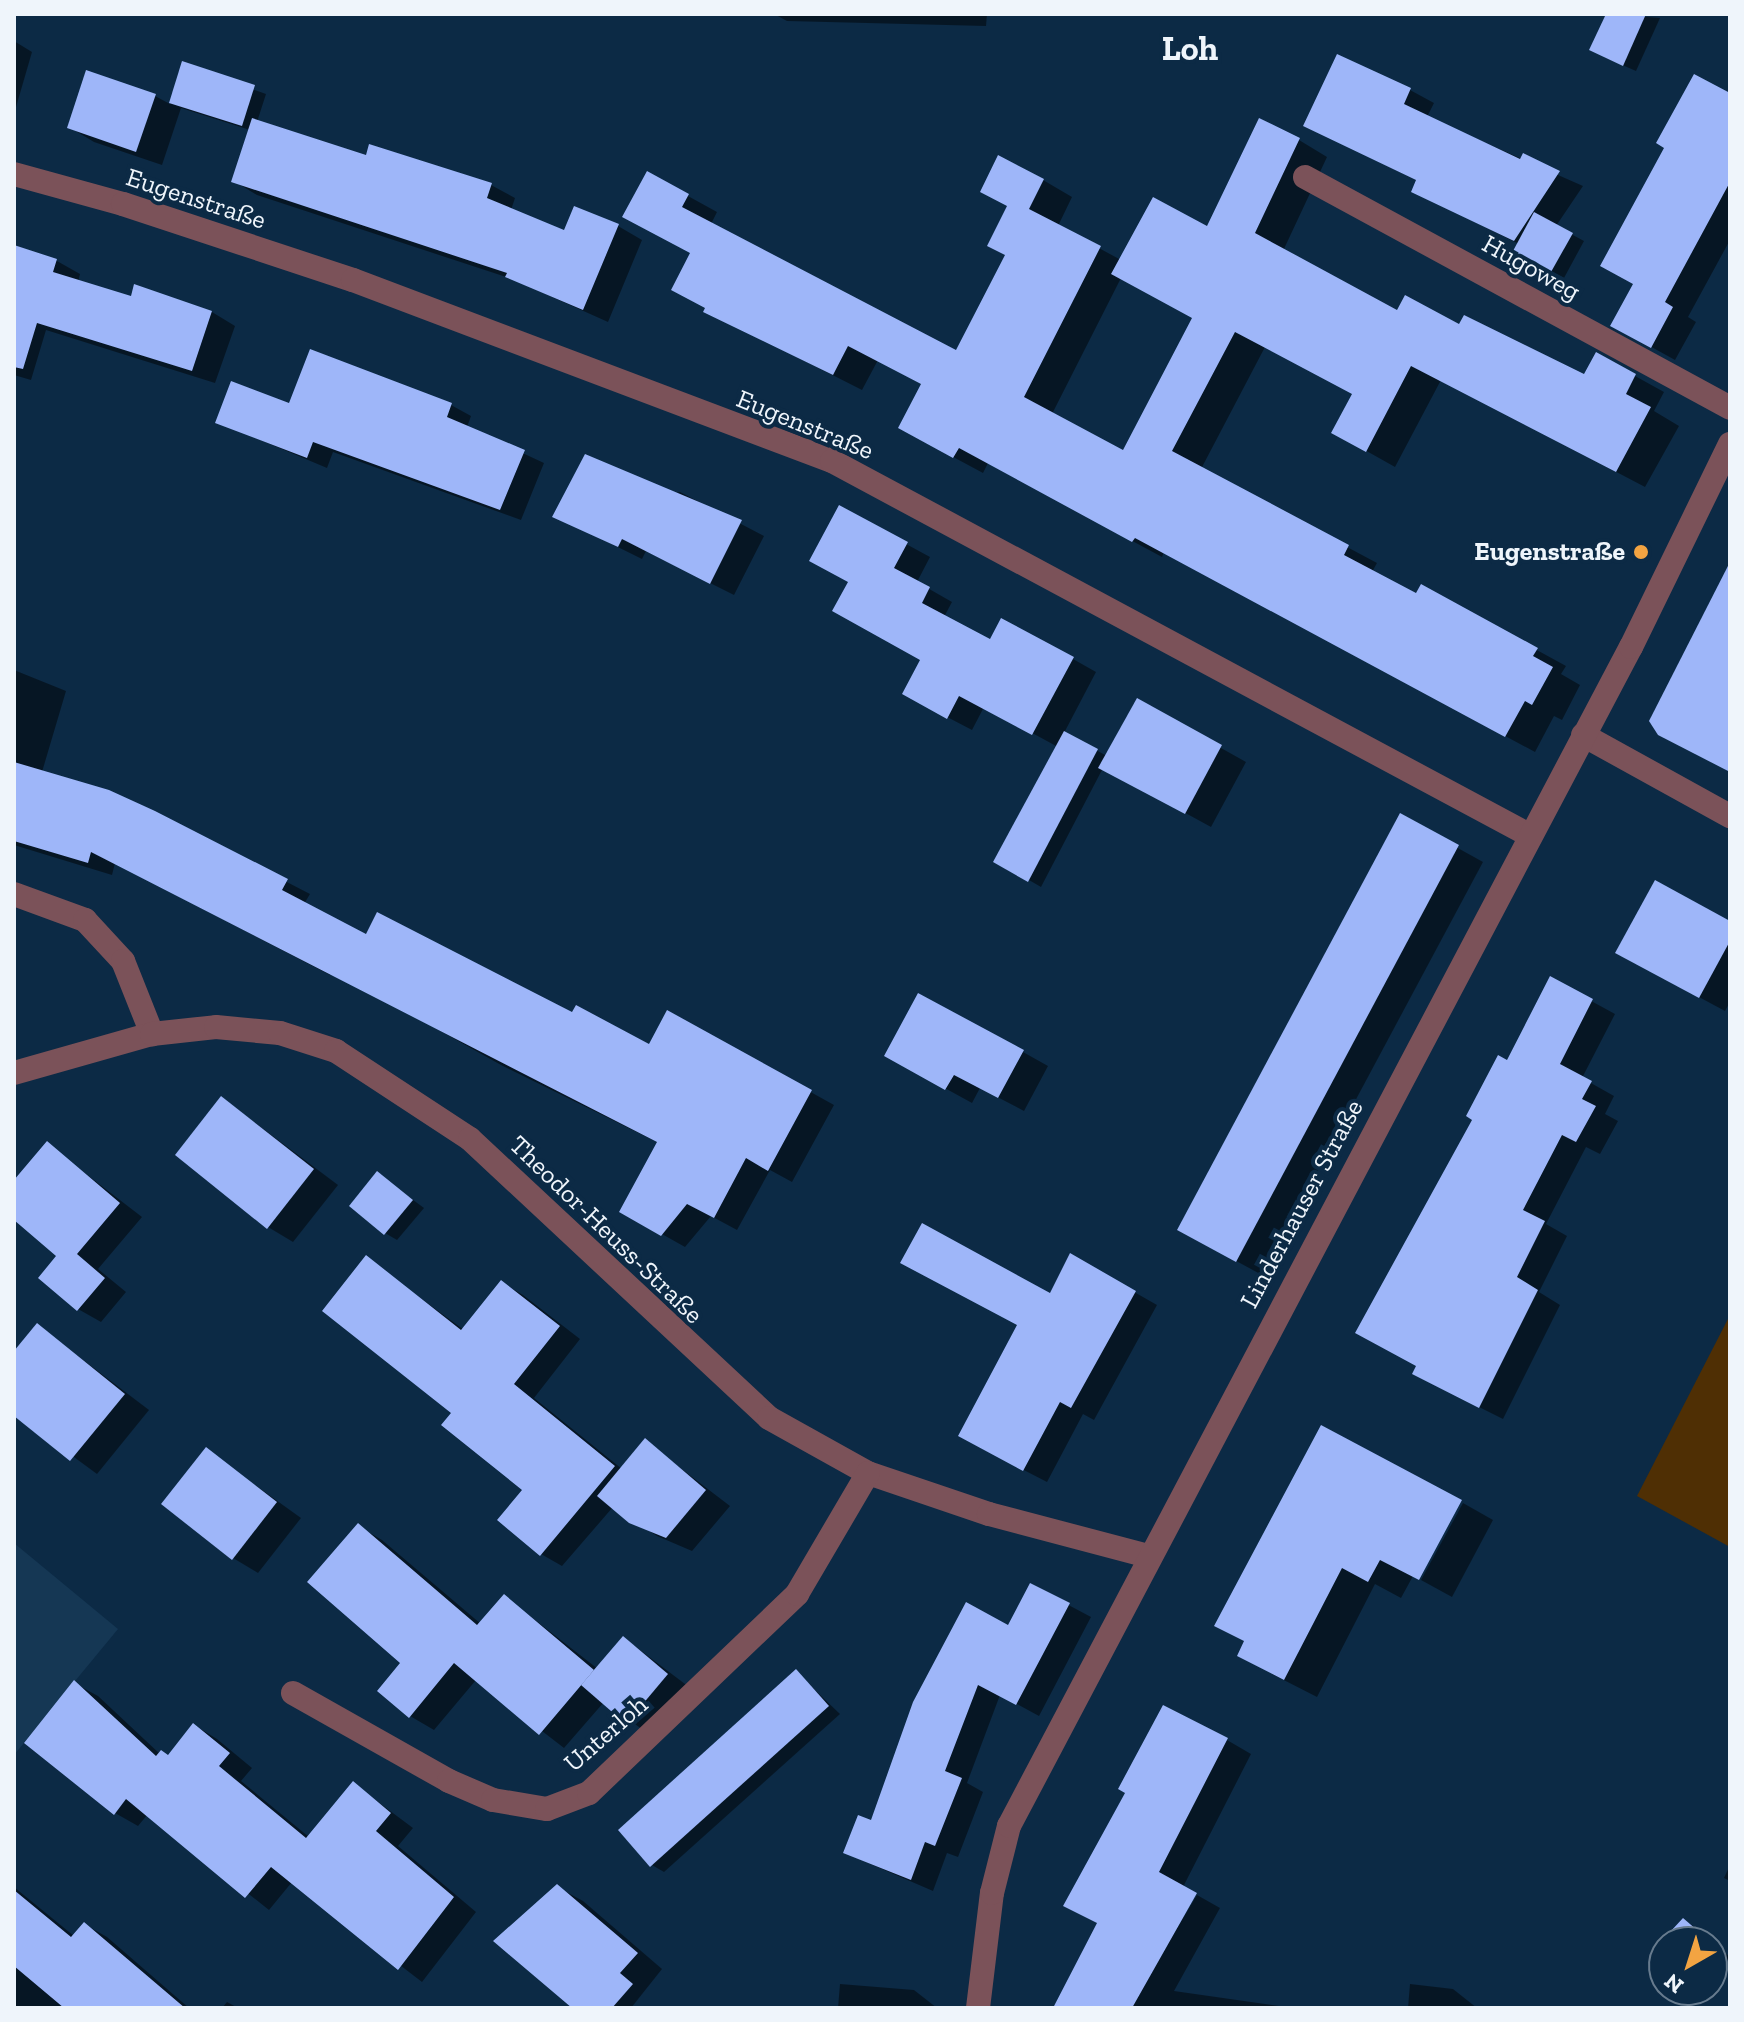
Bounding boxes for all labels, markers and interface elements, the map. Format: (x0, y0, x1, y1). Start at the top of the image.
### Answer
district label: Loh (1162, 29, 1218, 69)
street label: Eugenstraße (122, 162, 270, 236)
street label: Hugoweg (1477, 228, 1585, 308)
street label: Eugenstraße (732, 383, 878, 467)
place label: Eugenstraße (1474, 536, 1625, 568)
marker: Eugenstraße (1632, 543, 1650, 561)
street label: Linderhauser Straße (1234, 1094, 1370, 1314)
street label: Theodor-Heuss-Straße (503, 1130, 709, 1330)
street label: Unterloh (558, 1689, 654, 1779)
north arrow (1648, 1926, 1728, 2006)
text: N (1659, 1968, 1689, 1999)

